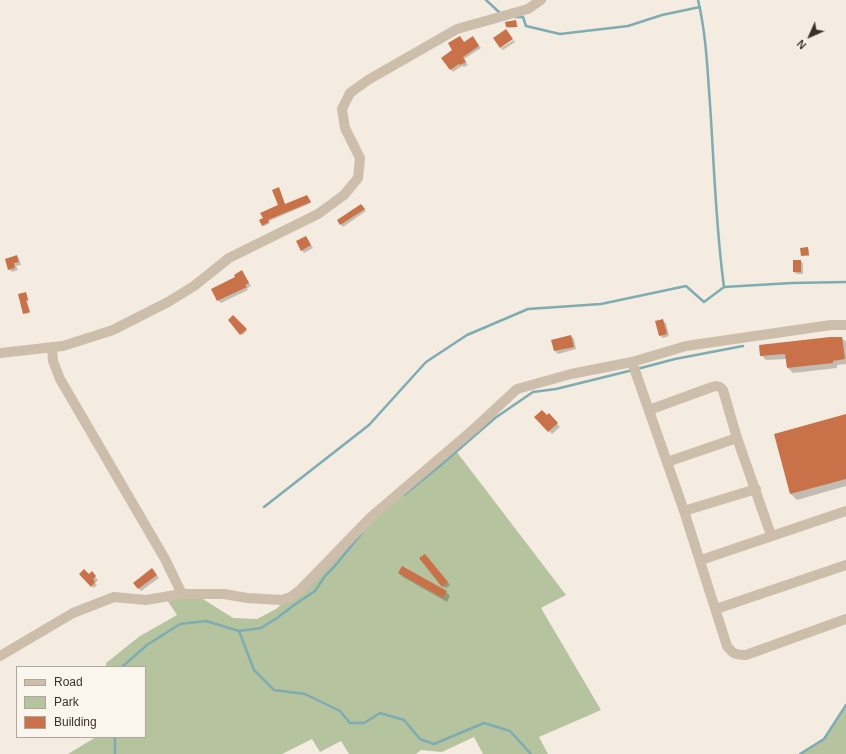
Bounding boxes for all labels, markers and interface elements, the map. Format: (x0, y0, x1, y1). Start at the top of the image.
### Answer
north arrow (790, 16, 830, 56)
text: N (794, 37, 809, 52)
legend (16, 666, 146, 738)
text: Road (54, 675, 83, 689)
text: Park (54, 695, 79, 709)
text: Building (54, 715, 97, 729)

